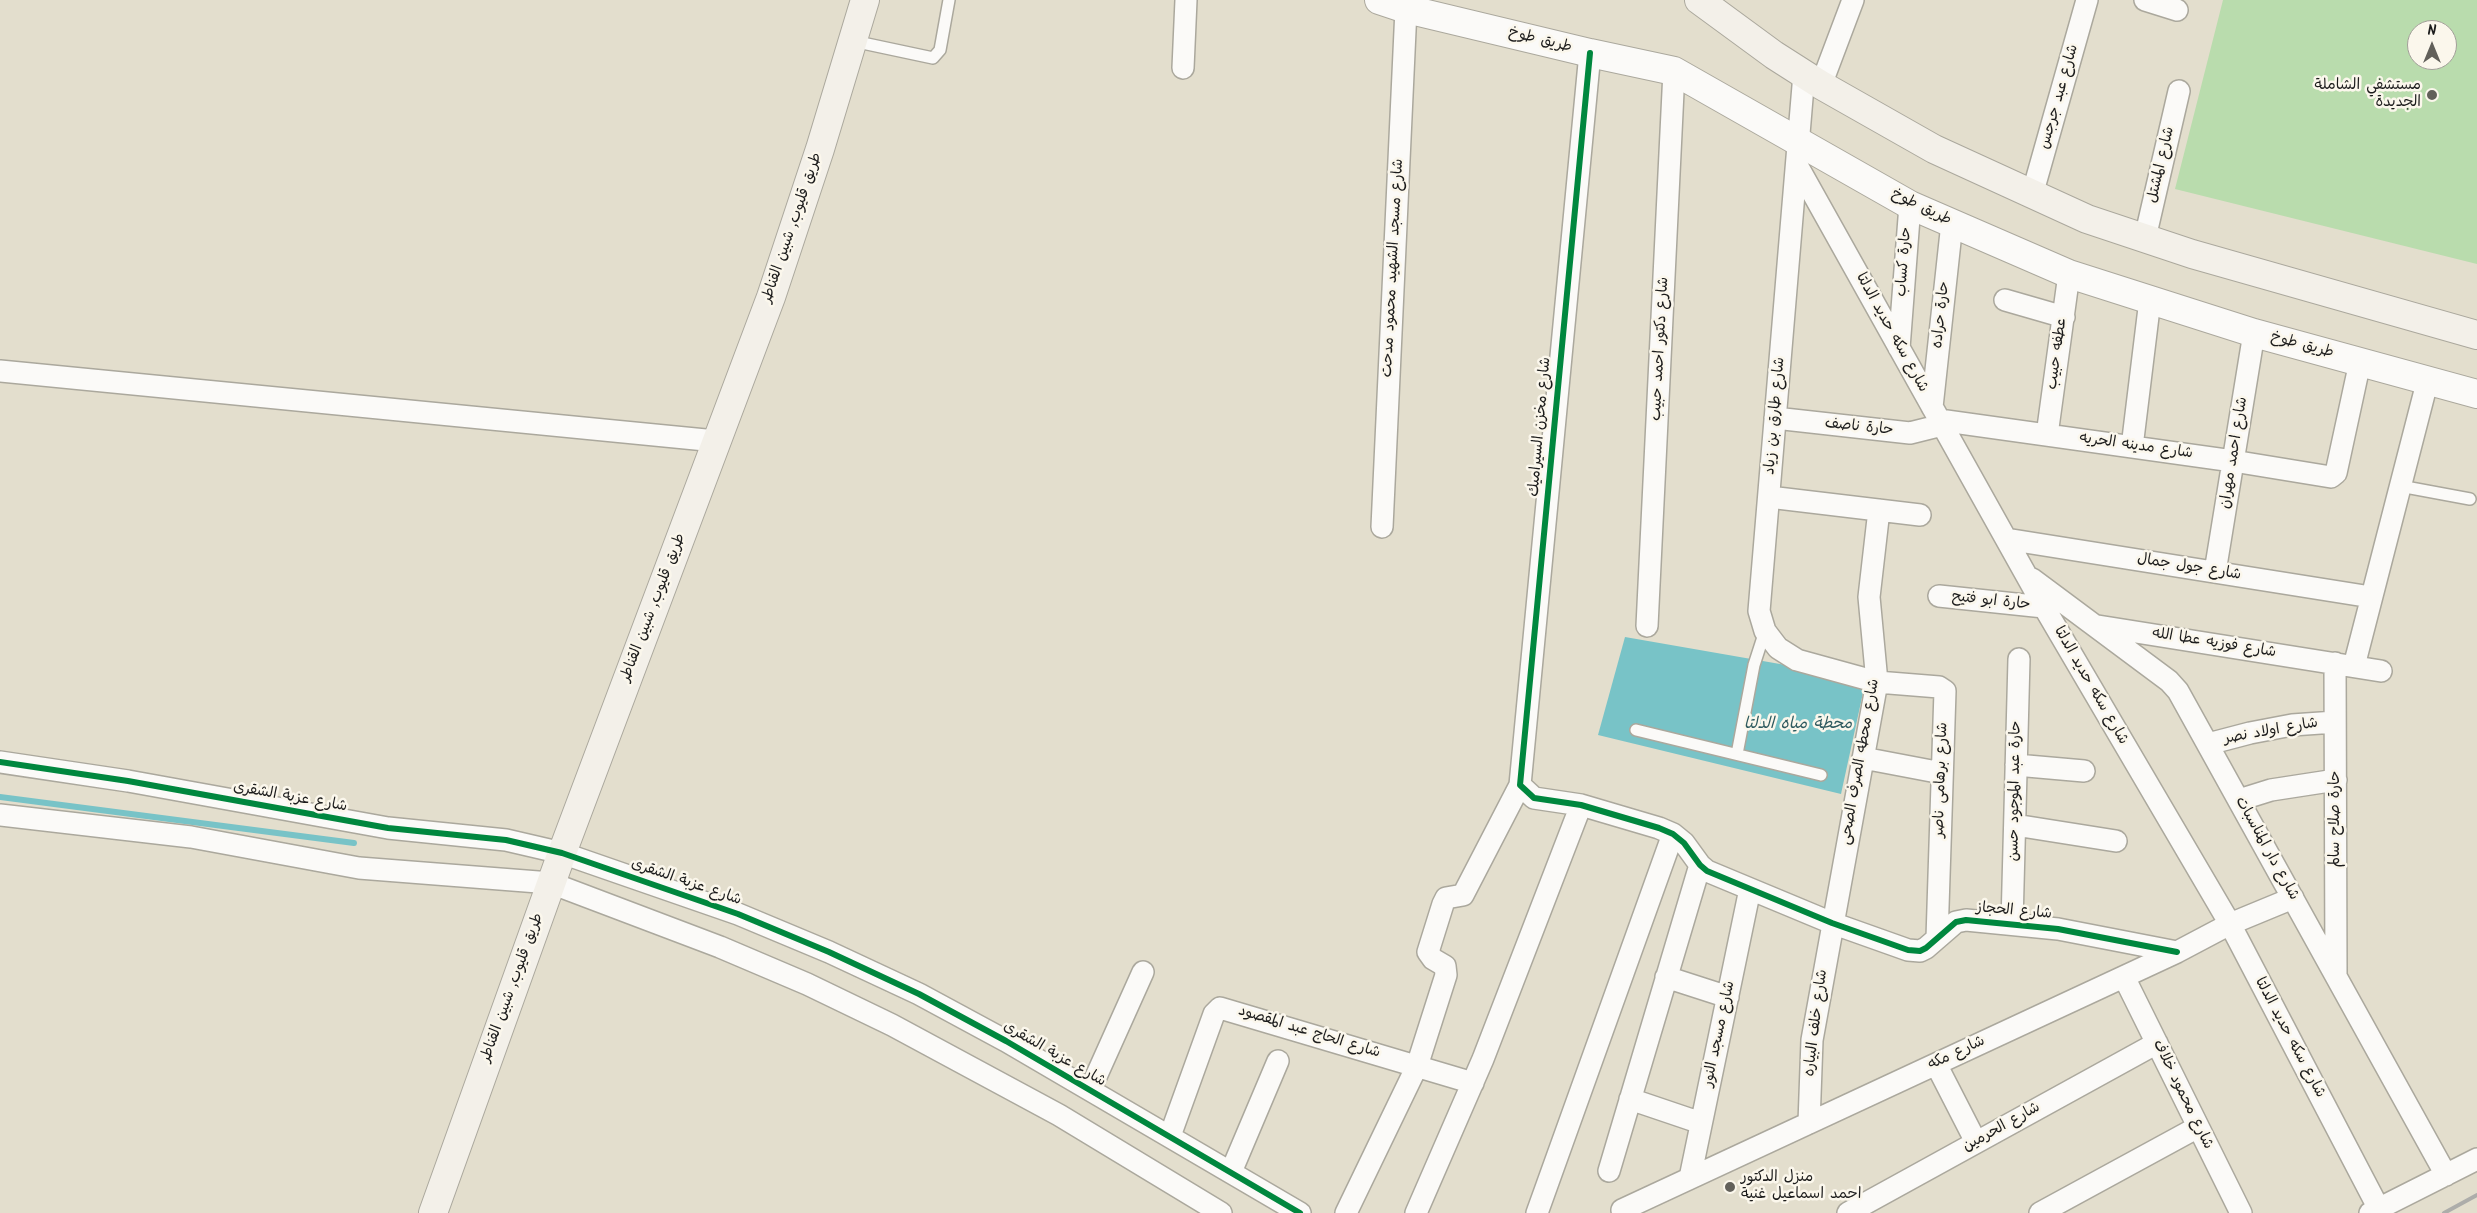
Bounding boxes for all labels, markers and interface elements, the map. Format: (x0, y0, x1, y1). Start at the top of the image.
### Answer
north arrow (2407, 20, 2457, 70)
text: N (2428, 20, 2436, 42)
street label: طريق طوخ (1507, 24, 1573, 58)
street label: شارع عبد جرجس (2036, 43, 2084, 151)
place label: مستشفي الشاملة الجديدة (2314, 77, 2421, 112)
marker: مستشفي الشاملة الجديدة (2425, 88, 2439, 102)
street label: شارع المشتل (2144, 125, 2180, 205)
street label: طريق قليوب, شبين القناطر (759, 151, 827, 305)
street label: شارع مسجد الشهيد محمود مدحت (1379, 158, 1409, 378)
street label: طريق طوخ (1888, 186, 1954, 230)
street label: حارة كساب (1894, 227, 1916, 297)
street label: شارع سكه حديد الدلتا (1851, 270, 1931, 396)
street label: شارع دكتور احمد حبيب (1648, 277, 1674, 421)
street label: حارة حراده (1930, 281, 1954, 349)
street label: عطفه حبيب (2044, 317, 2072, 391)
street label: طريق طوخ (2268, 329, 2336, 363)
street label: شارع مخزن السيراميك (1526, 356, 1556, 498)
street label: شارع طارق بن زياد (1762, 356, 1790, 476)
street label: شارع احمد مهران (2217, 396, 2253, 510)
street label: حارة ناصف (1824, 415, 1894, 441)
street label: شارع مدينه الحريه (2078, 430, 2194, 464)
street label: طريق قليوب, شبين القناطر (617, 531, 691, 685)
street label: شارع جول جمال (2136, 551, 2242, 585)
street label: حارة ابو فتيح (1951, 589, 2031, 615)
street label: شارع سكه حديد الدلتا (2049, 624, 2131, 748)
street label: شارع فوزيه عطا الله (2151, 625, 2277, 663)
street label: شارع محطه الصرف الصحى (1838, 678, 1884, 846)
water label: محطة مياه الدلتا (1744, 715, 1852, 735)
street label: شارع اولاد نصر (2223, 715, 2319, 749)
street label: حارة عبد الموجود حسن (2006, 720, 2026, 862)
street label: شارع برهامى ناصر (1931, 722, 1953, 838)
street label: حارة صلاح سالم (2327, 771, 2345, 867)
street label: شارع عزبة الشقرى (232, 779, 348, 817)
street label: شارع دار المناسبات (2230, 794, 2302, 904)
street label: شارع عزبة الشقرى (628, 856, 744, 910)
street label: شارع الحجاز (1976, 900, 2052, 924)
street label: طريق قليوب, شبين القناطر (478, 911, 548, 1065)
street label: شارع خلف البياره (1802, 968, 1832, 1078)
street label: شارع سكه حديد الدلتا (2250, 975, 2328, 1101)
street label: شارع مسجد النور (1700, 979, 1740, 1089)
street label: شارع الحاج عبد المقصود (1236, 1003, 1382, 1063)
street label: شارع عزبة الشقرى (999, 1018, 1109, 1092)
street label: شارع مكه (1926, 1033, 1988, 1075)
street label: شارع محمود خلاف (2148, 1037, 2216, 1153)
street label: شارع الحرمين (1960, 1099, 2044, 1157)
place label: منزل الدكتور احمد اسماعيل غنية (1741, 1169, 1861, 1204)
marker: منزل الدكتور احمد اسماعيل غنية (1723, 1180, 1737, 1194)

